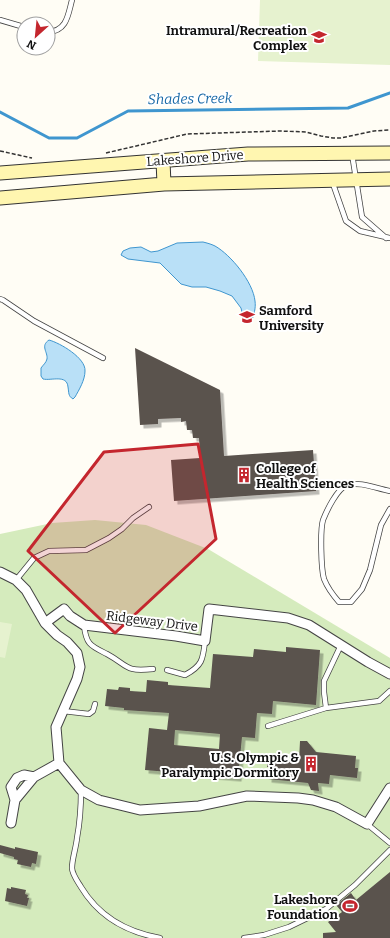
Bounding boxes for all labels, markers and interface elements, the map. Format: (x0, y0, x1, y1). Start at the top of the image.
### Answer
north arrow (16, 16, 56, 56)
place label: Intramural/Recreation Complex (166, 23, 308, 53)
school or university icon: Intramural/Recreation Complex (310, 28, 328, 46)
text: N (25, 37, 38, 52)
water label: Shades Creek (148, 90, 233, 108)
street label: Lakeshore Drive (146, 147, 244, 169)
place label: Samford University (259, 303, 325, 333)
school or university icon: Samford University (238, 308, 256, 326)
place label: College of Health Sciences (256, 461, 354, 491)
building icon: College of Health Sciences (235, 466, 253, 484)
street label: Ridgeway Drive (105, 608, 199, 634)
place label: U.S. Olympic & Paralympic Dormitory (161, 750, 300, 780)
building icon: U.S. Olympic & Paralympic Dormitory (302, 755, 320, 773)
place label: Lakeshore Foundation (267, 892, 339, 922)
sports icon: Lakeshore Foundation (341, 897, 359, 915)

